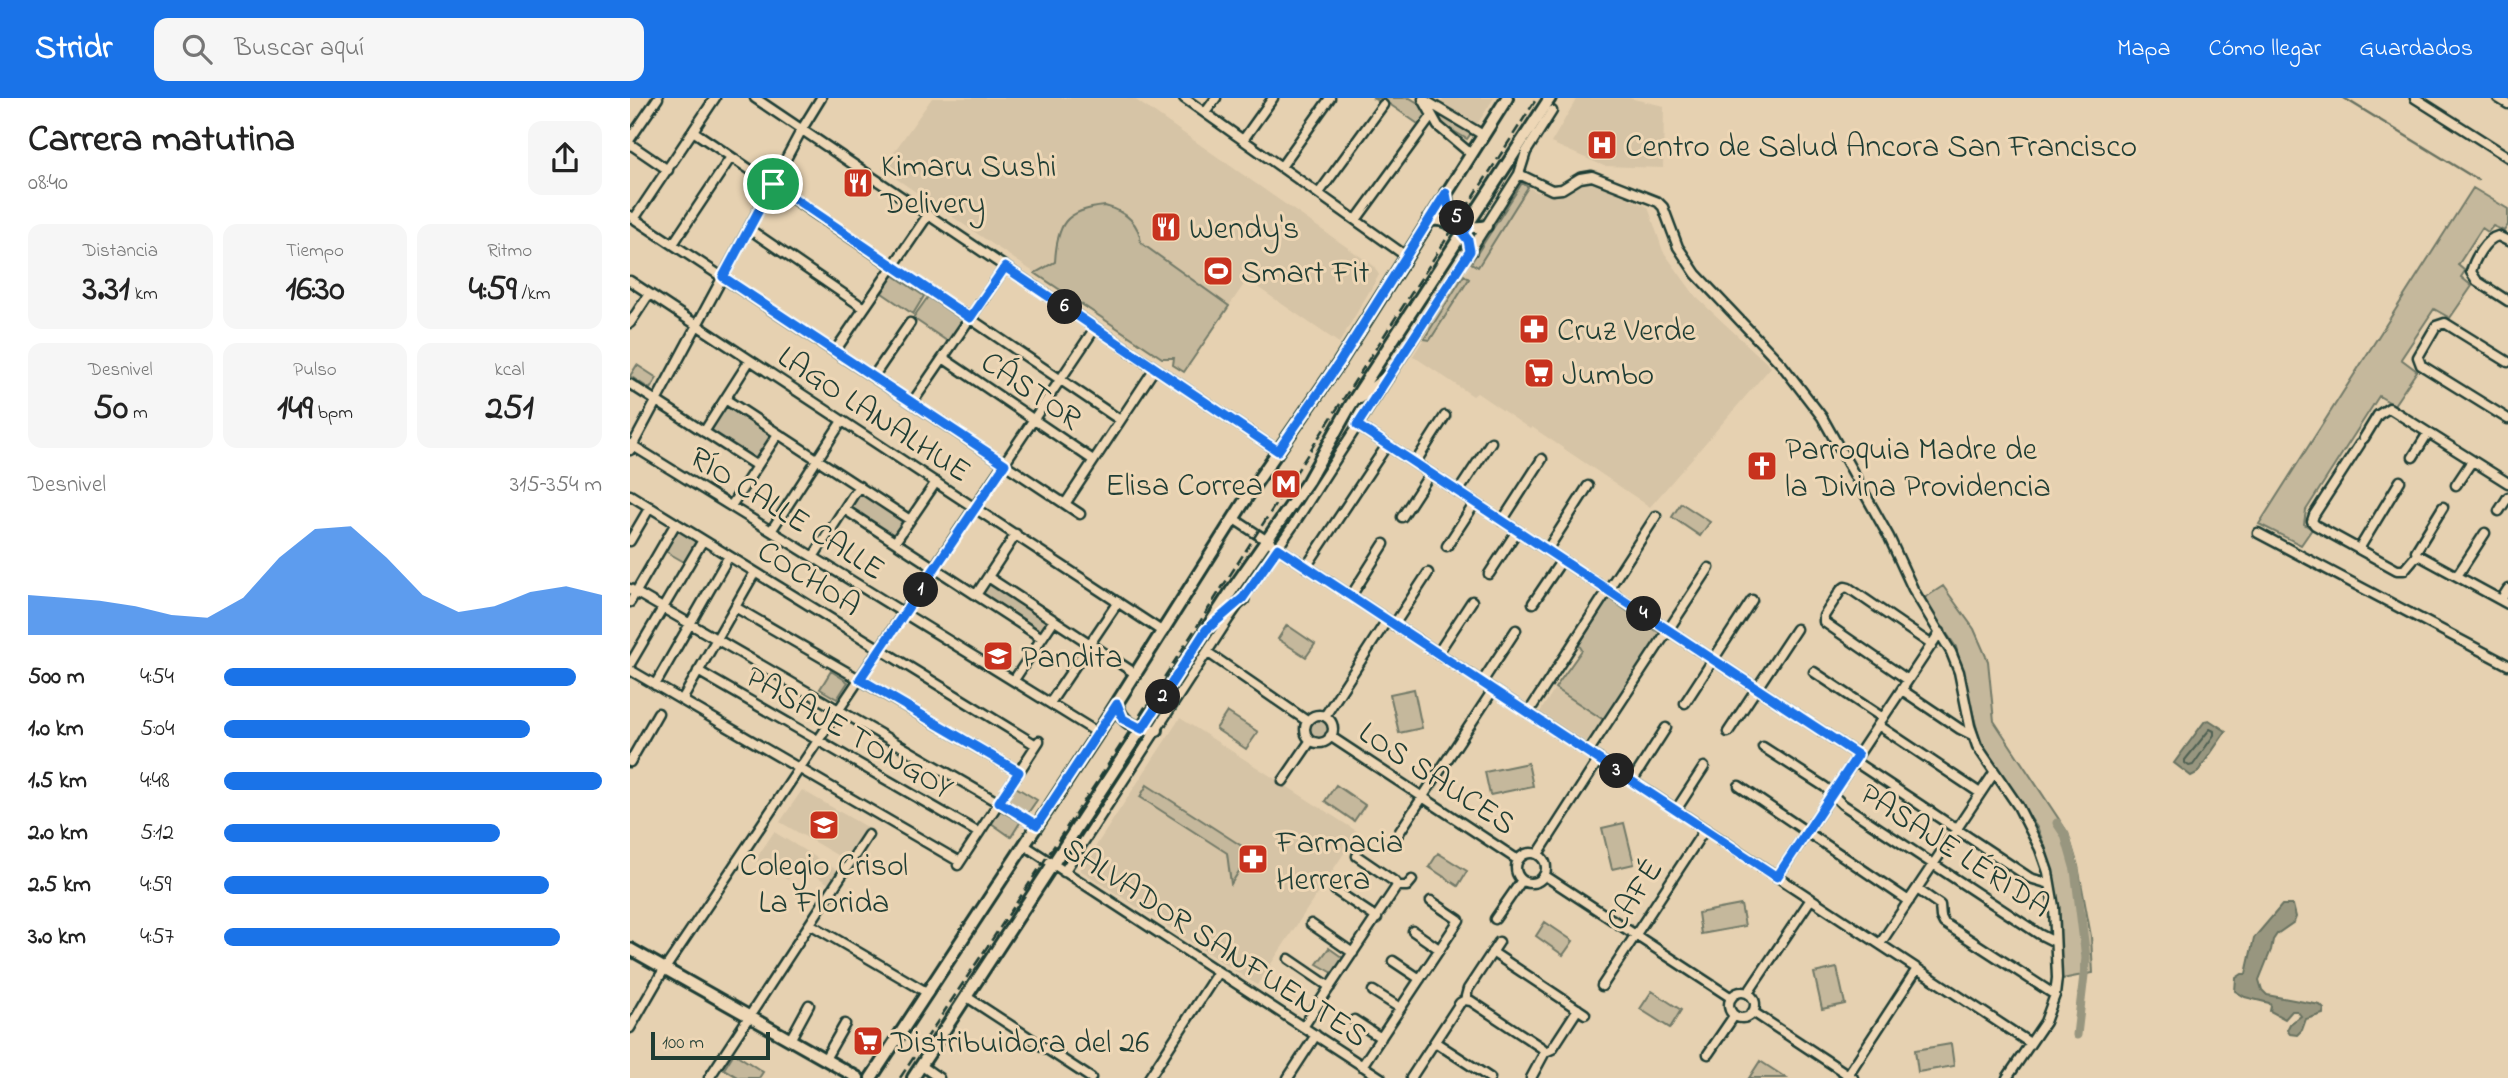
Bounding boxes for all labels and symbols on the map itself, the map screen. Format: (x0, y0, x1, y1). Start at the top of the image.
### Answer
place label: Centro de Salud Ancora San Francisco (1625, 125, 2137, 172)
hospital icon: Centro de Salud Ancora San Francisco (1585, 128, 1619, 162)
place label: Kimaru Sushi Delivery (880, 145, 1057, 229)
pin (743, 154, 803, 214)
restaurant icon: Kimaru Sushi Delivery (841, 166, 875, 200)
pin: 5 (1440, 200, 1474, 236)
place label: Wendy's (1189, 207, 1299, 254)
restaurant icon: Wendy's (1149, 210, 1183, 244)
place label: Smart Fit (1241, 251, 1370, 298)
sports icon: Smart Fit (1201, 254, 1235, 288)
pin: 6 (1048, 290, 1082, 325)
place label: Cruz Verde (1557, 309, 1696, 356)
pharmacy icon: Cruz Verde (1517, 312, 1551, 346)
street label: LAGO LANALHUE (767, 336, 979, 496)
street label: CÁSTOR (970, 341, 1090, 443)
place label: Jumbo (1562, 353, 1654, 400)
supermarket icon: Jumbo (1522, 356, 1556, 390)
place label: Parroquia Madre de la Divina Providencia (1785, 428, 2051, 512)
street label: RÍO CALLE CALLE (679, 436, 893, 594)
church icon: Parroquia Madre de la Divina Providencia (1745, 449, 1779, 483)
place label: Elisa Correa (1105, 464, 1263, 511)
metro station icon: Elisa Correa (1269, 467, 1303, 501)
street label: COCHOA (747, 530, 869, 630)
pin: 1 (904, 573, 938, 608)
pin: 4 (1626, 596, 1662, 632)
place label: Pandita (1021, 636, 1122, 683)
school or university icon: Pandita (981, 639, 1015, 673)
street label: PASAJE TONGOY (736, 655, 961, 813)
pin: 2 (1146, 680, 1180, 714)
street label: LOS SAUCES (1348, 711, 1524, 848)
pin: 3 (1600, 754, 1634, 788)
street label: PASAJE LÉRIDA (1849, 773, 2059, 931)
school or university icon: Colegio Crisol La Florida (807, 808, 841, 842)
place label: Farmacia Herrera (1275, 821, 1403, 905)
street label: SALVADOR SANFUENTES (1052, 827, 1377, 1061)
pharmacy icon: Farmacia Herrera (1236, 842, 1270, 876)
place label: Colegio Crisol La Florida (740, 844, 908, 928)
street label: CAFÉ (1595, 851, 1677, 941)
place label: Distribuidora del 26 (890, 1021, 1149, 1068)
supermarket icon: Distribuidora del 26 (851, 1024, 885, 1058)
scale bar (651, 1029, 770, 1061)

